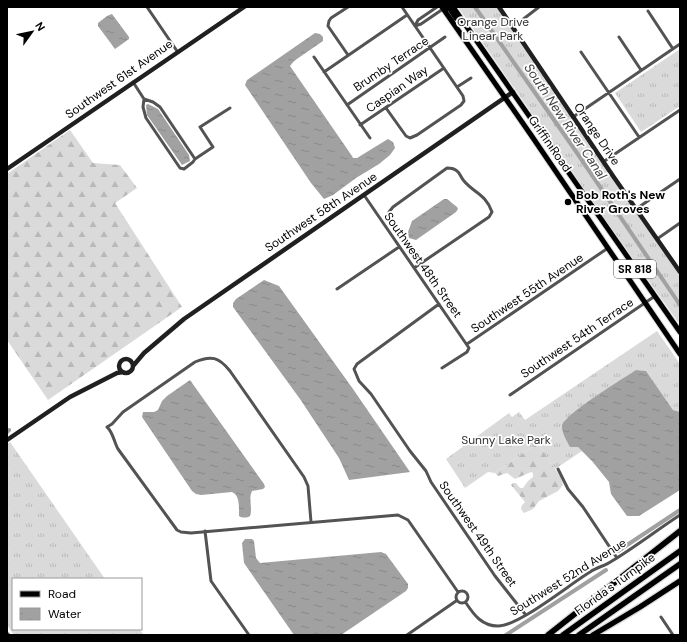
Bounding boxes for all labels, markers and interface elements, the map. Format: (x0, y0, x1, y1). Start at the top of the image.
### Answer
north arrow (12, 12, 52, 52)
park label: Orange Drive Linear Park (457, 14, 529, 44)
text: N (32, 19, 48, 34)
street label: Brumby Terrace (350, 33, 432, 95)
street label: Southwest 61st Avenue (62, 36, 176, 122)
water label: South New River Canal (520, 60, 611, 183)
street label: Caspian Way (363, 62, 431, 116)
street label: Orange Drive (570, 100, 624, 168)
street label: Griffin Road (525, 113, 575, 175)
street label: Southwest 58th Avenue (262, 168, 380, 256)
place label: Bob Roth's New River Groves (576, 187, 665, 217)
marker: Bob Roth's New River Groves (563, 197, 573, 207)
street label: Southwest 48th Street (380, 209, 466, 321)
street label: Southwest 55th Avenue (468, 249, 586, 337)
road number: SR 818 (614, 260, 656, 278)
street label: Southwest 54th Terrace (517, 294, 637, 382)
park label: Sunny Lake Park (461, 432, 551, 448)
street label: Southwest 49th Street (435, 478, 521, 590)
street label: Southwest 52nd Avenue (507, 535, 629, 619)
street label: Florida's Turnpike (572, 549, 659, 619)
legend (12, 578, 142, 630)
text: Road (48, 586, 76, 602)
text: Water (48, 606, 82, 622)

